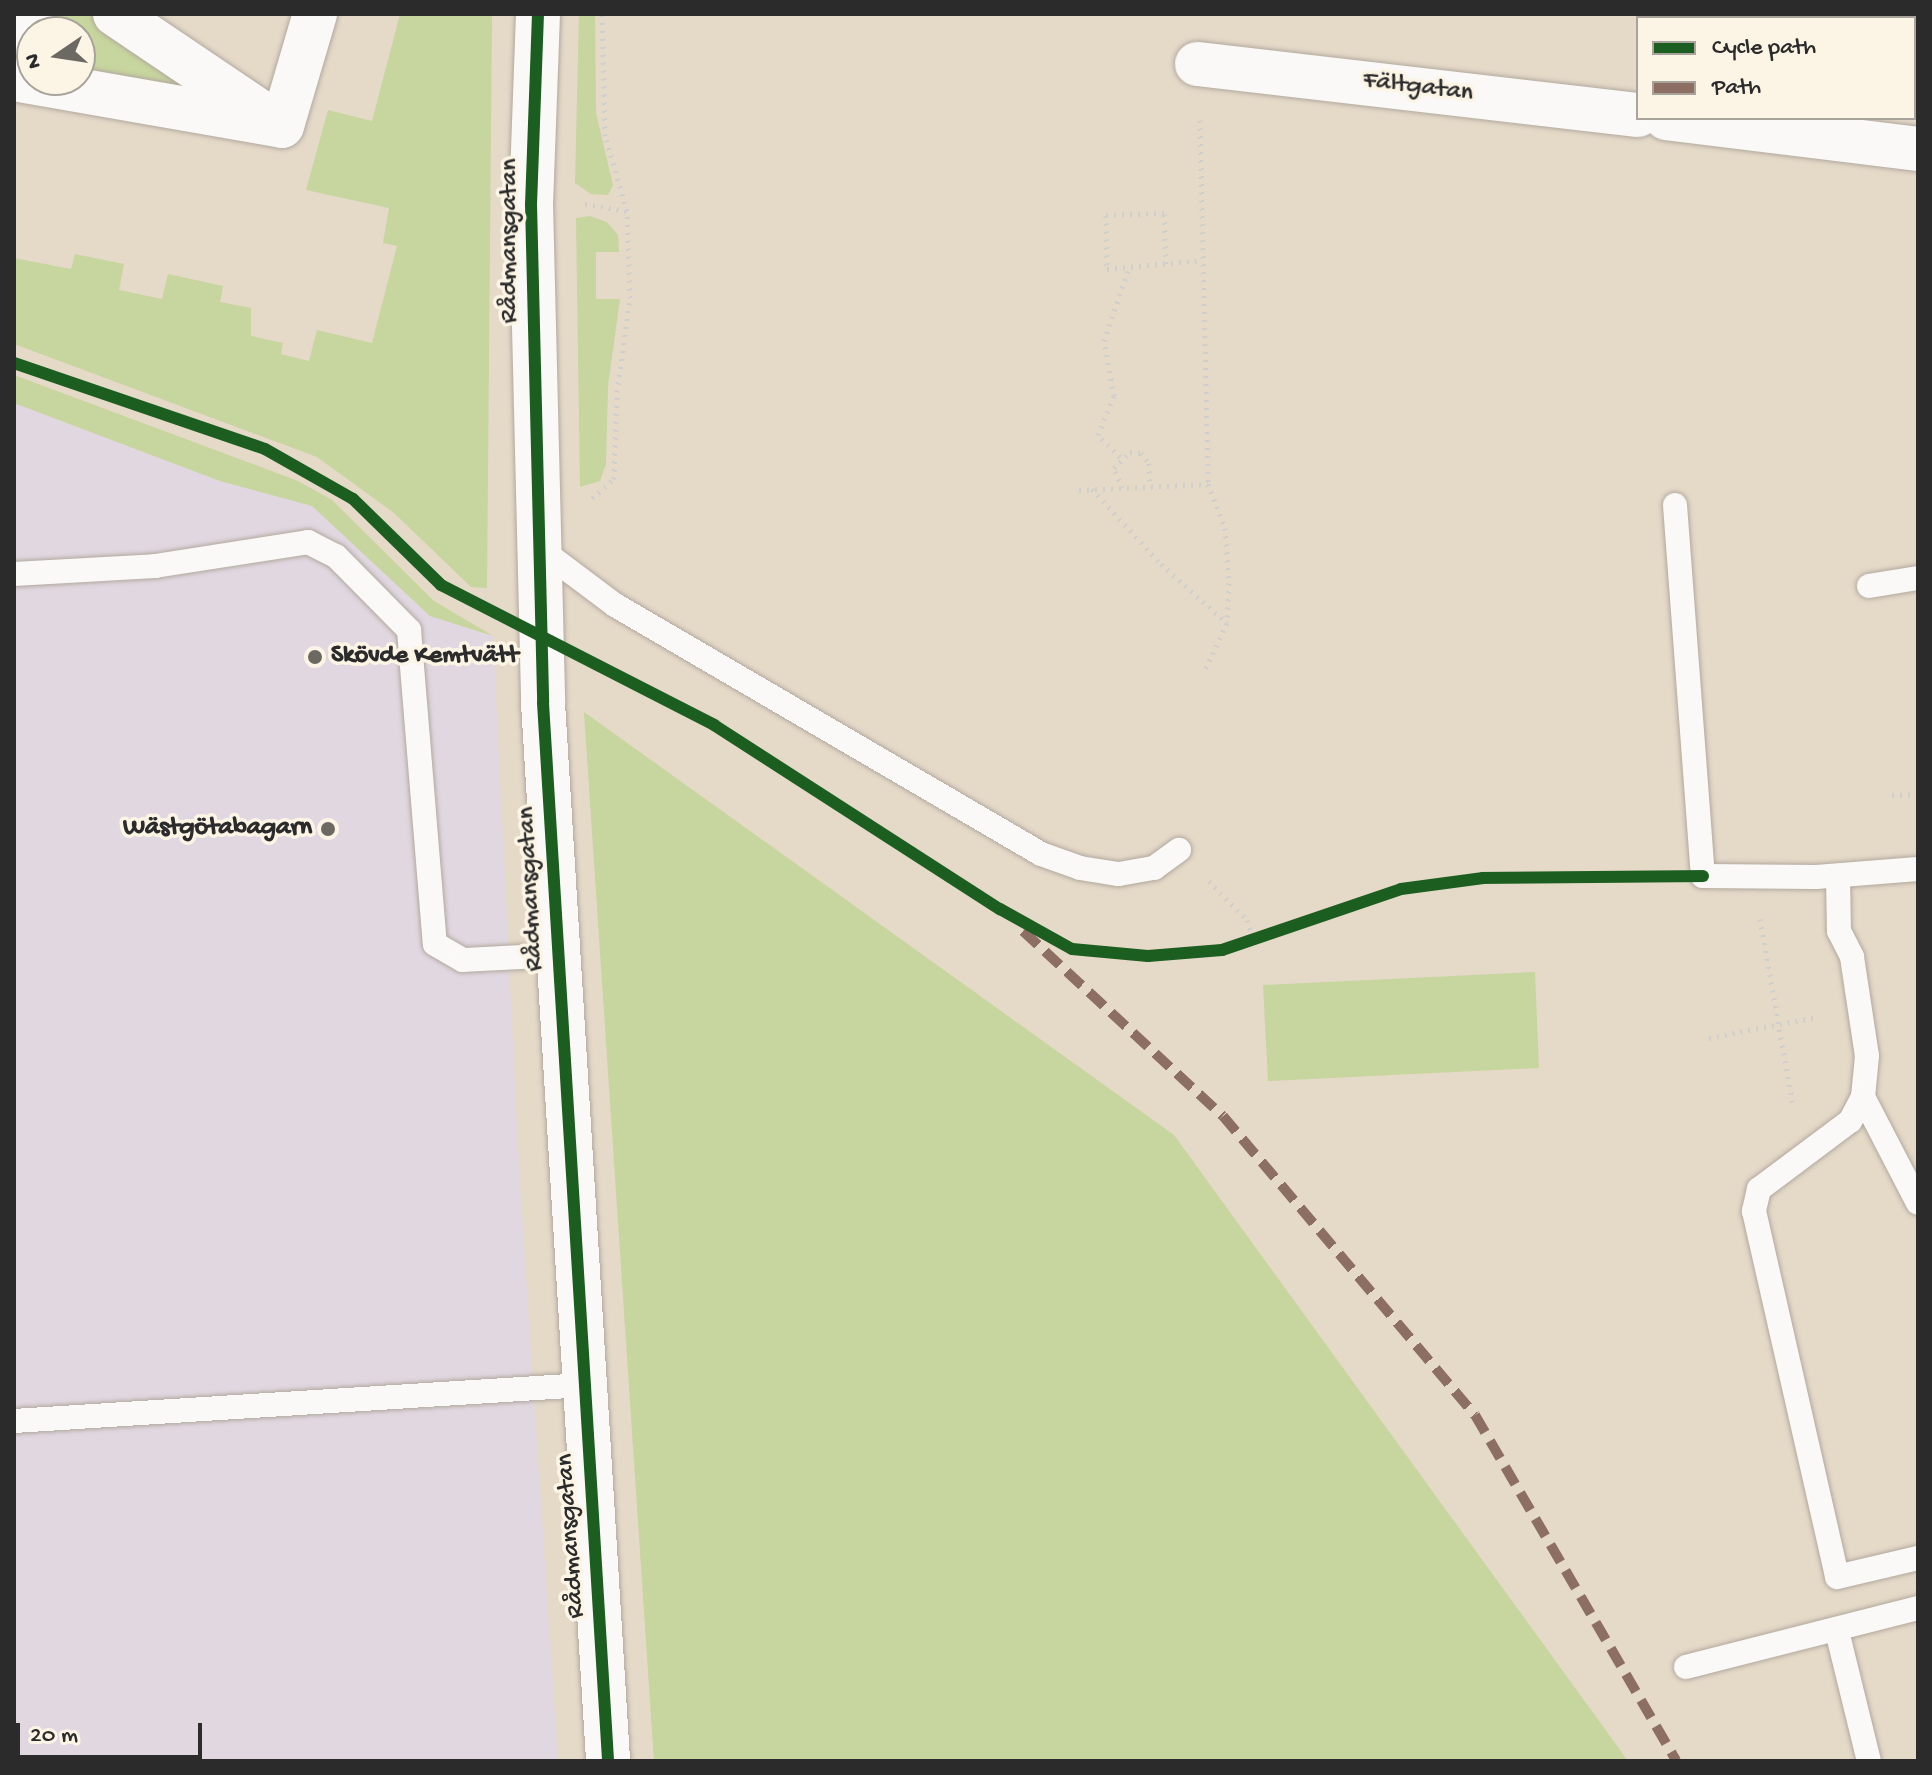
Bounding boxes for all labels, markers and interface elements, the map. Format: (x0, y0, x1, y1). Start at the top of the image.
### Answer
north arrow (16, 16, 96, 96)
legend (1636, 16, 1916, 120)
text: Cycle path (1712, 34, 1816, 63)
text: N (20, 51, 49, 71)
street label: Fältgatan (1361, 66, 1475, 110)
text: Path (1712, 74, 1761, 103)
street label: Rådmansgatan (495, 159, 527, 323)
place label: Skövde Kemtvätt (331, 641, 518, 673)
marker: Skövde Kemtvätt (306, 648, 324, 666)
street label: Rådmansgatan (512, 806, 552, 972)
place label: Wästgötabagarn (123, 813, 312, 845)
marker: Wästgötabagarn (319, 820, 337, 838)
street label: Rådmansgatan (551, 1453, 593, 1619)
scale bar (20, 1707, 206, 1757)
text: 20 m (30, 1722, 78, 1751)

